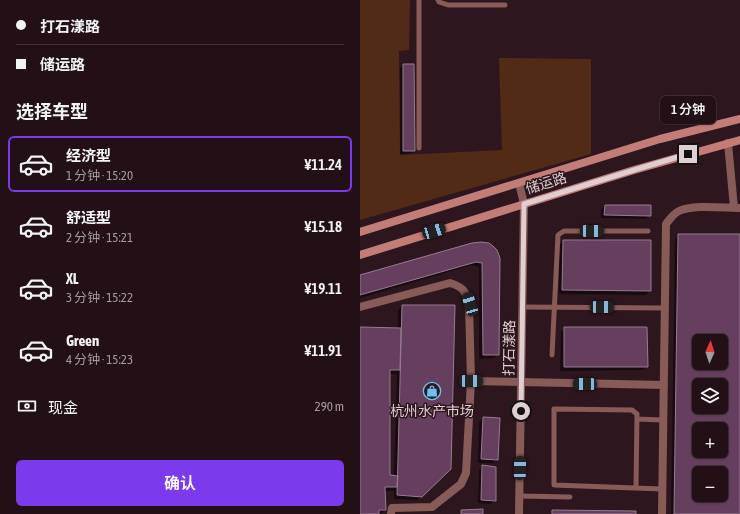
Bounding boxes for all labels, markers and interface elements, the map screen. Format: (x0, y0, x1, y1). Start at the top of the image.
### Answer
text: 打石漾路 (40, 18, 100, 35)
text: 储运路 (40, 56, 85, 73)
callout: 1 分钟 (660, 96, 716, 124)
text: 选择车型 (16, 101, 88, 122)
text: 1 分钟 (671, 102, 705, 117)
route end (679, 145, 697, 163)
icon: car (18, 146, 54, 182)
text: 经济型 (66, 147, 111, 164)
text: ¥11.24 (304, 156, 342, 173)
text: 1 分钟 · 15:20 (66, 168, 133, 183)
street label: 储运路 (524, 169, 568, 197)
icon: car (18, 208, 54, 244)
text: 舒适型 (66, 209, 111, 226)
text: ¥15.18 (304, 218, 342, 235)
car (421, 222, 447, 240)
car (580, 225, 604, 237)
text: 2 分钟 · 15:21 (66, 230, 133, 245)
icon: car (18, 270, 54, 306)
text: XL (66, 270, 79, 287)
text: ¥19.11 (304, 280, 342, 297)
text: 3 分钟 · 15:22 (66, 290, 133, 305)
car (461, 291, 479, 317)
car (590, 301, 614, 313)
street label: 打石漾路 (501, 320, 517, 376)
icon: car (18, 332, 54, 368)
text: Green (66, 332, 99, 349)
north arrow (692, 334, 728, 370)
map controls (692, 334, 728, 502)
text: ¥11.91 (304, 342, 342, 359)
text: 4 分钟 · 15:23 (66, 352, 133, 367)
car (459, 375, 483, 387)
car (573, 378, 597, 390)
button: layers (692, 378, 728, 414)
shop icon: 杭州水产市场 (422, 381, 442, 401)
icon: cash (16, 395, 38, 417)
text: 现金 (48, 399, 78, 416)
text: 290 m (315, 399, 344, 414)
route start (512, 402, 530, 420)
place label: 杭州水产市场 (390, 403, 474, 419)
button: + (692, 422, 728, 458)
car (514, 456, 526, 480)
button: 确认 (16, 460, 344, 506)
button: − (692, 466, 728, 502)

